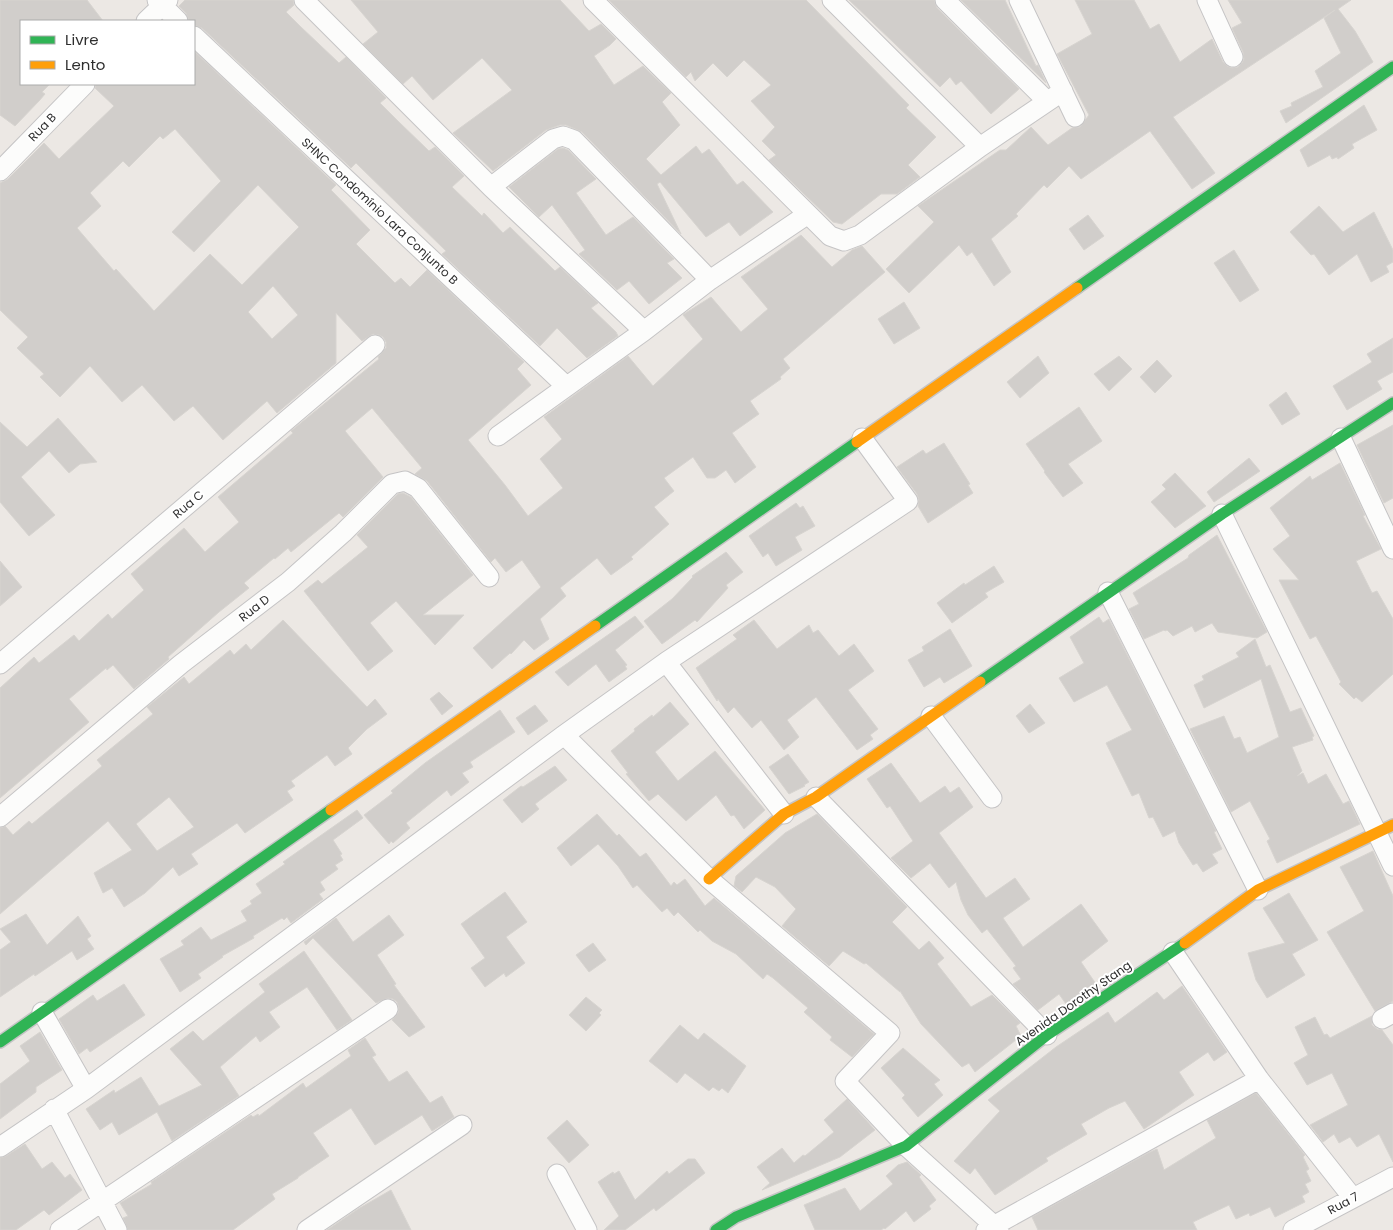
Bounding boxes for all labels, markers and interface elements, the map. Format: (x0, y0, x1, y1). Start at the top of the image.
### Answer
legend (20, 20, 195, 85)
text: Livre (65, 29, 98, 50)
text: Lento (65, 54, 105, 75)
street label: Rua B (24, 109, 60, 145)
street label: SHNC Condomínio Lara Conjunto B (298, 134, 462, 288)
street label: Rua C (169, 486, 207, 522)
street label: Rua D (235, 591, 273, 625)
street label: Avenida Dorothy Stang (1012, 956, 1134, 1050)
street label: Rua 7 (1325, 1188, 1362, 1218)

